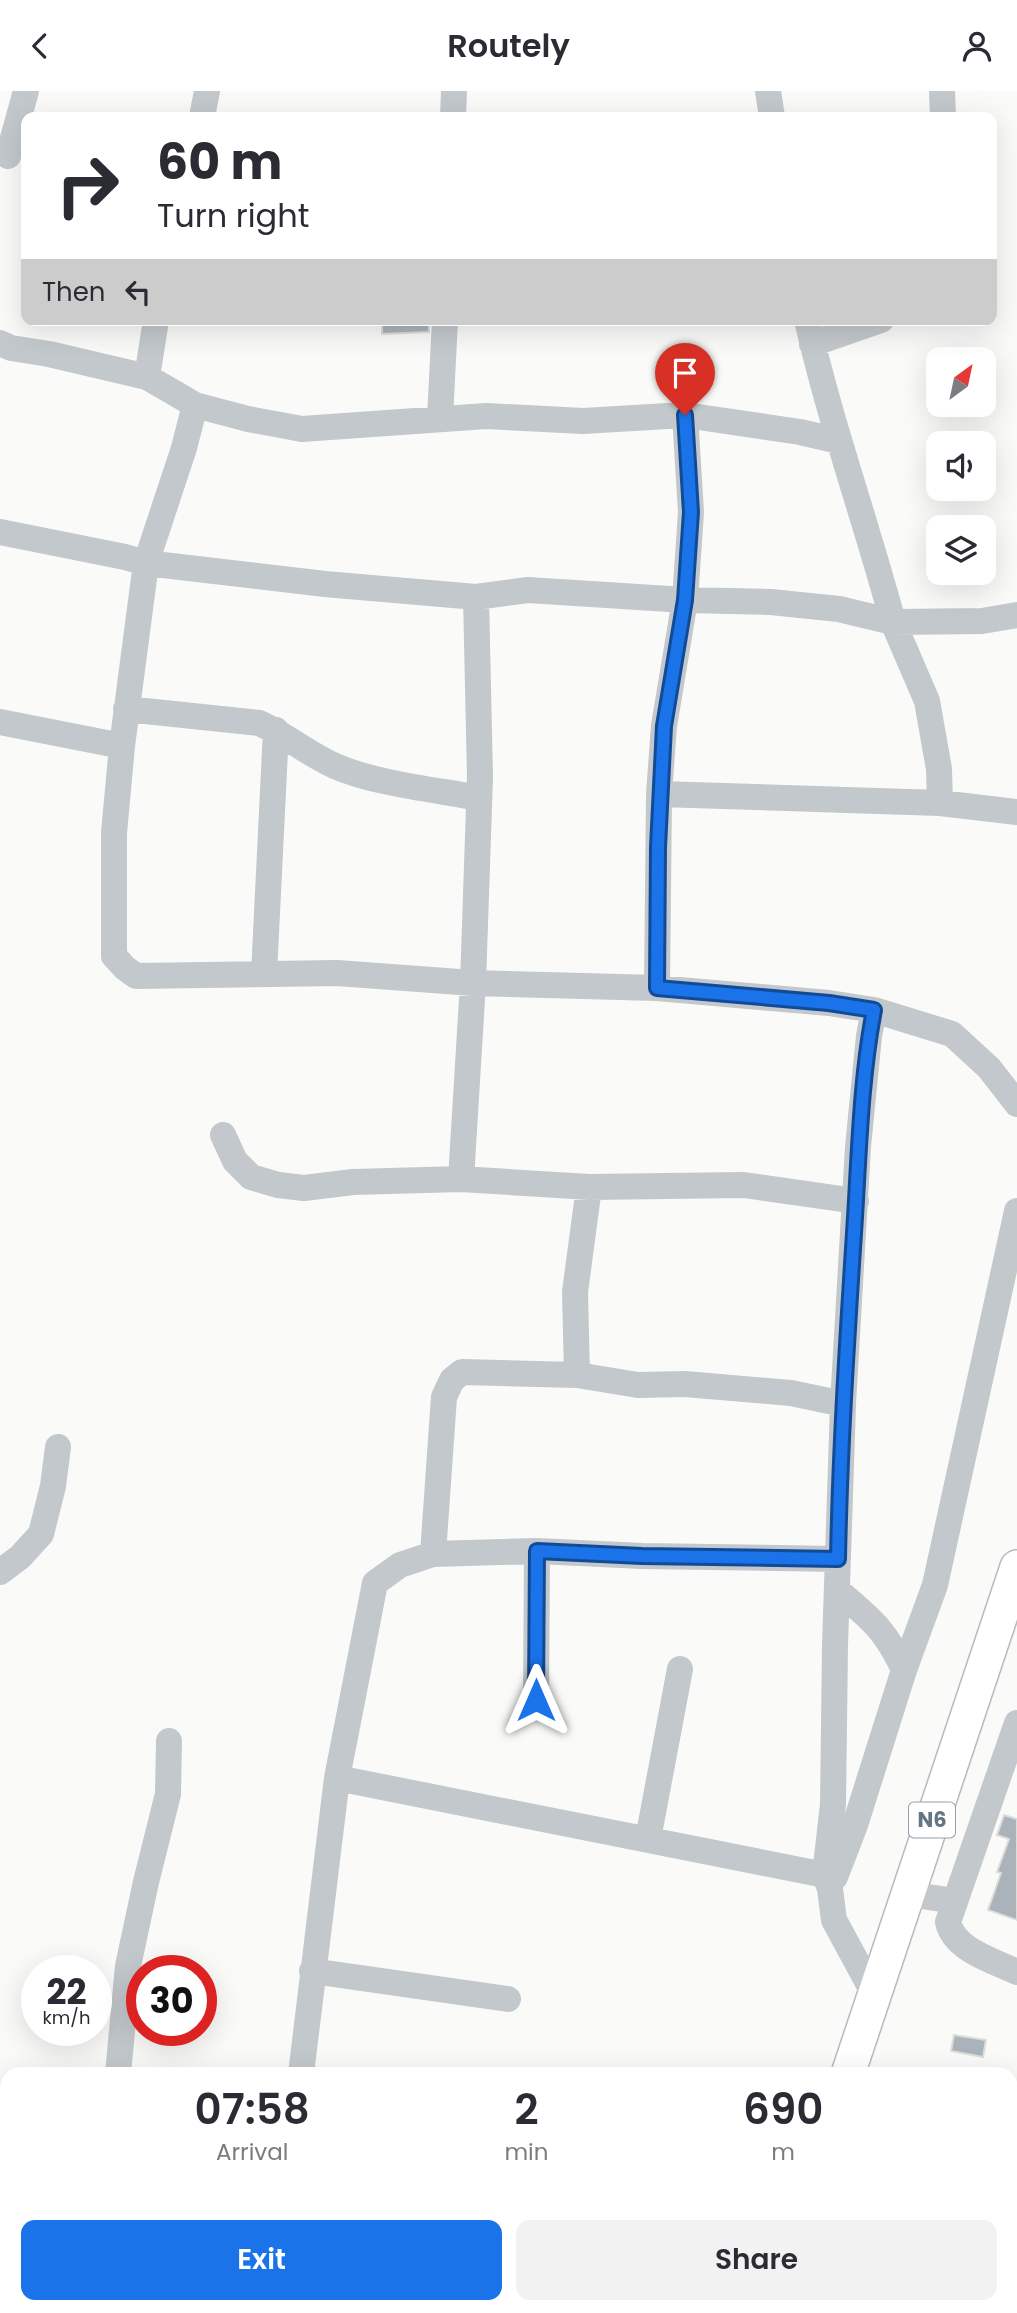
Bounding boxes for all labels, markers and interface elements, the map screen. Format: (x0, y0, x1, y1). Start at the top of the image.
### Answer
text: Routely (447, 23, 570, 68)
icon: back (21, 27, 59, 65)
icon: person (958, 27, 996, 65)
text: 60 m (157, 128, 282, 196)
icon: right (42, 140, 133, 231)
text: Turn right (157, 193, 309, 238)
icon: left (119, 273, 157, 311)
text: Then (42, 274, 105, 310)
pin (655, 343, 715, 415)
north arrow (926, 347, 996, 417)
map controls (926, 347, 996, 585)
icon: arrive (666, 354, 704, 392)
button: sound (926, 431, 996, 501)
button: layers (926, 515, 996, 585)
position arrow (499, 1663, 573, 1737)
road number: N6 (909, 1803, 955, 1837)
speed limit sign: 30 (126, 1955, 217, 2046)
text: 22 (47, 1967, 86, 2016)
text: km/h (43, 2005, 90, 2030)
text: 07:58 (195, 2080, 310, 2139)
text: 2 (514, 2080, 539, 2139)
text: 690 (743, 2080, 823, 2139)
text: Arrival (216, 2136, 288, 2168)
text: min (504, 2136, 548, 2168)
text: m (771, 2136, 795, 2168)
button: Exit (21, 2220, 502, 2300)
button: Share (516, 2220, 997, 2300)

